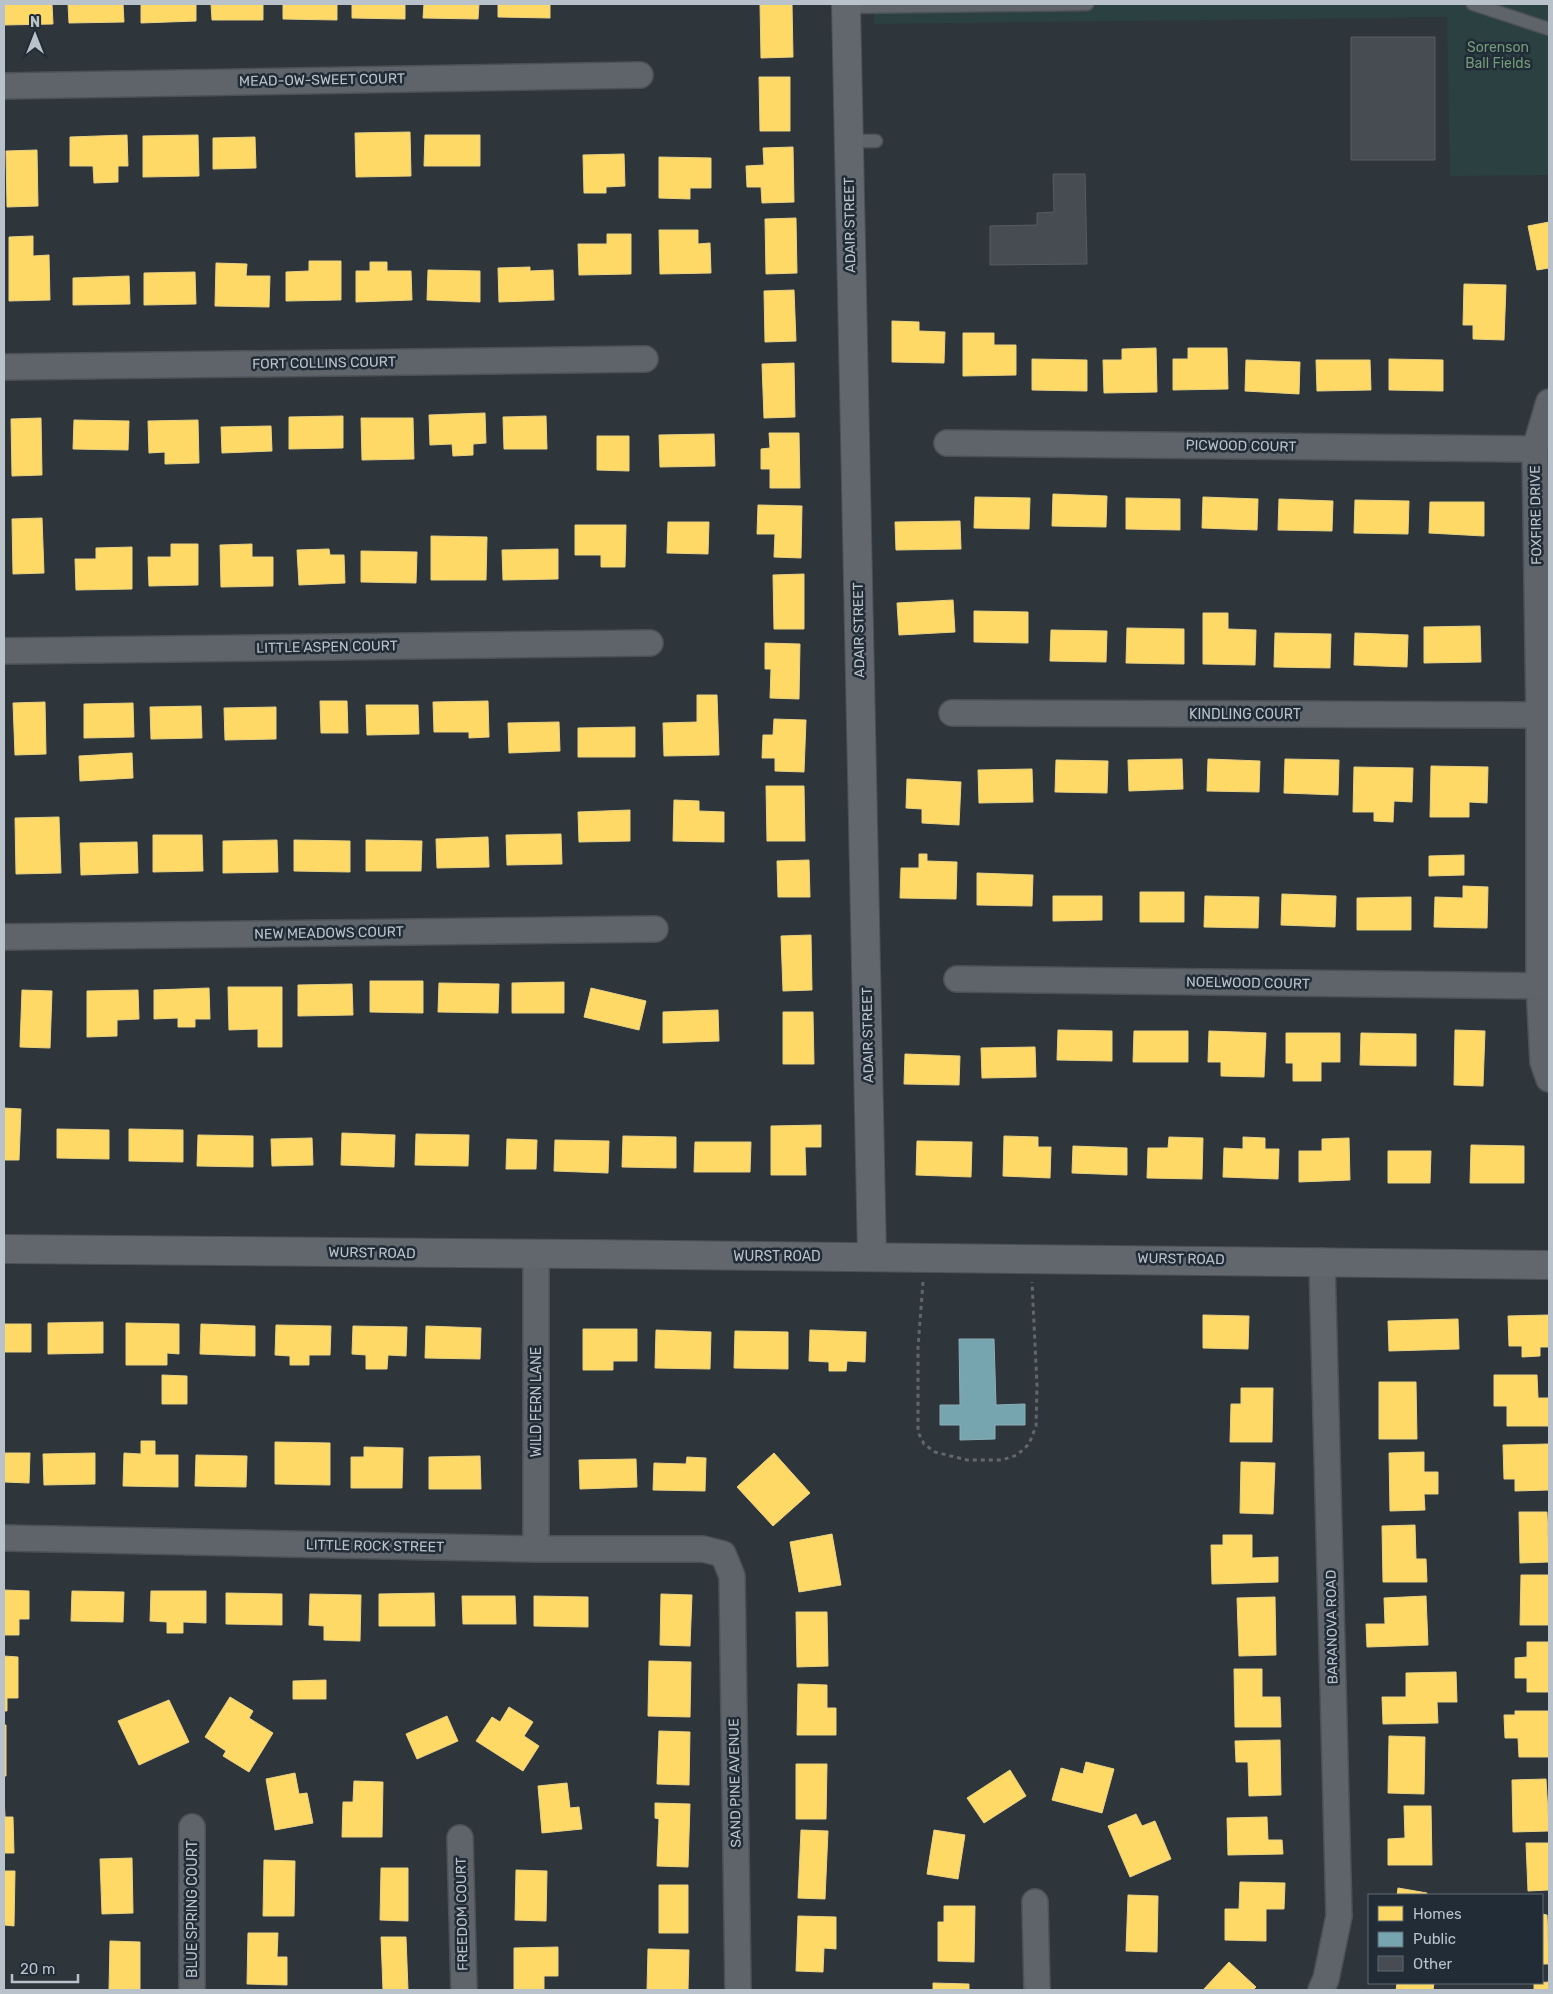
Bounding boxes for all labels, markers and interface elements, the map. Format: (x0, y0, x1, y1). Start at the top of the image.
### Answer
north arrow (10, 10, 60, 60)
text: N (30, 14, 40, 31)
park label: Sorenson Ball Fields (1465, 39, 1531, 72)
street label: MEAD-OW-SWEET COURT (239, 70, 405, 90)
street label: ADAIR STREET (841, 177, 859, 273)
street label: FORT COLLINS COURT (252, 353, 396, 373)
street label: PICWOOD COURT (1185, 437, 1297, 455)
street label: FOXFIRE DRIVE (1527, 465, 1545, 565)
street label: ADAIR STREET (850, 582, 868, 678)
street label: LITTLE ASPEN COURT (256, 637, 398, 657)
street label: KINDLING COURT (1189, 706, 1301, 723)
street label: NEW MEADOWS COURT (254, 923, 404, 943)
street label: NOELWOOD COURT (1186, 973, 1310, 993)
street label: ADAIR STREET (859, 987, 877, 1083)
street label: WURST ROAD (328, 1244, 416, 1262)
street label: WURST ROAD (733, 1248, 821, 1265)
street label: WURST ROAD (1137, 1250, 1225, 1268)
street label: WILD FERN LANE (528, 1347, 545, 1457)
street label: LITTLE ROCK STREET (306, 1536, 444, 1556)
street label: BARANOVA ROAD (1323, 1570, 1341, 1684)
street label: SAND PINE AVENUE (725, 1718, 745, 1848)
street label: BLUE SPRING COURT (184, 1840, 201, 1978)
street label: FREEDOM COURT (453, 1857, 471, 1971)
legend (1368, 1894, 1543, 1984)
text: Homes (1413, 1905, 1462, 1923)
text: Public (1413, 1930, 1456, 1948)
scale bar (12, 1952, 79, 1984)
text: Other (1413, 1955, 1453, 1973)
text: 20 m (20, 1960, 55, 1978)

